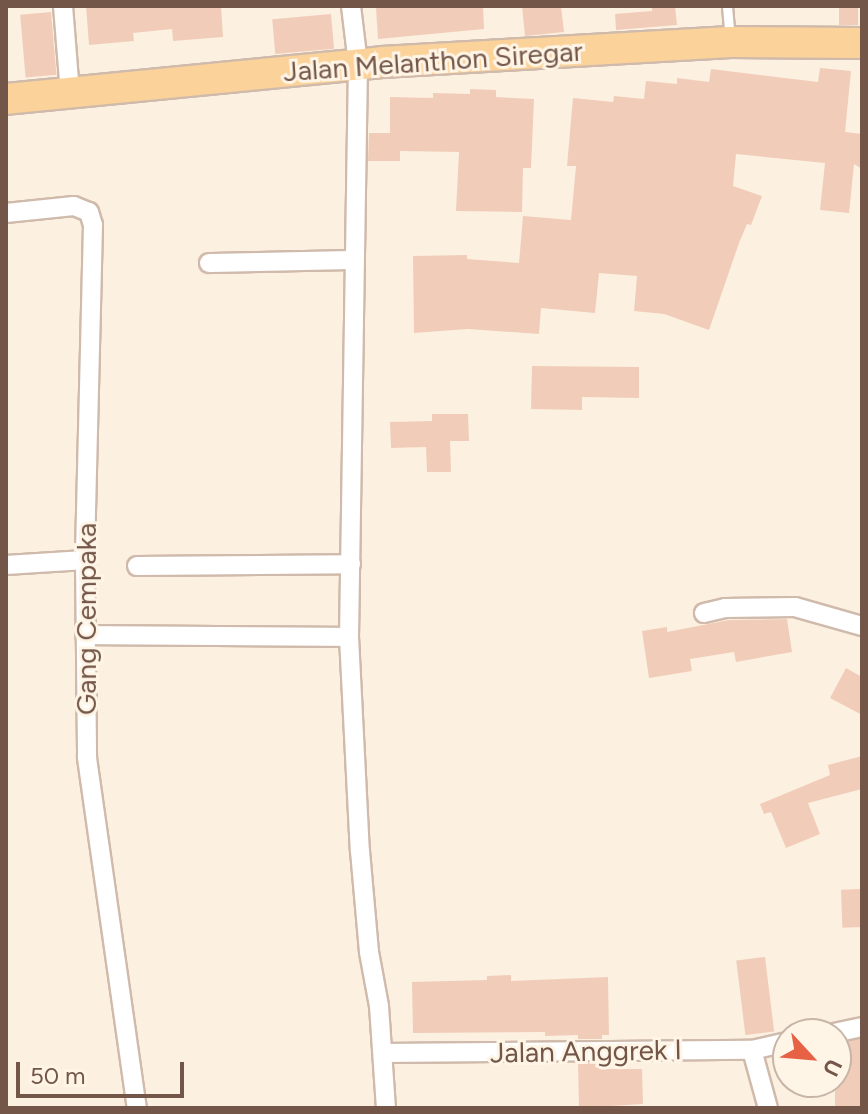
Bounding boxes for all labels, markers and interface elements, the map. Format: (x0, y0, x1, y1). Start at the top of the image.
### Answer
street label: Jalan Melanthon Siregar (282, 34, 584, 88)
street label: Gang Cempaka (69, 523, 103, 715)
north arrow (772, 1018, 852, 1098)
street label: Jalan Anggrek I (490, 1033, 682, 1069)
scale bar (20, 1046, 188, 1096)
text: U (817, 1055, 848, 1081)
text: 50 m (30, 1061, 86, 1090)

